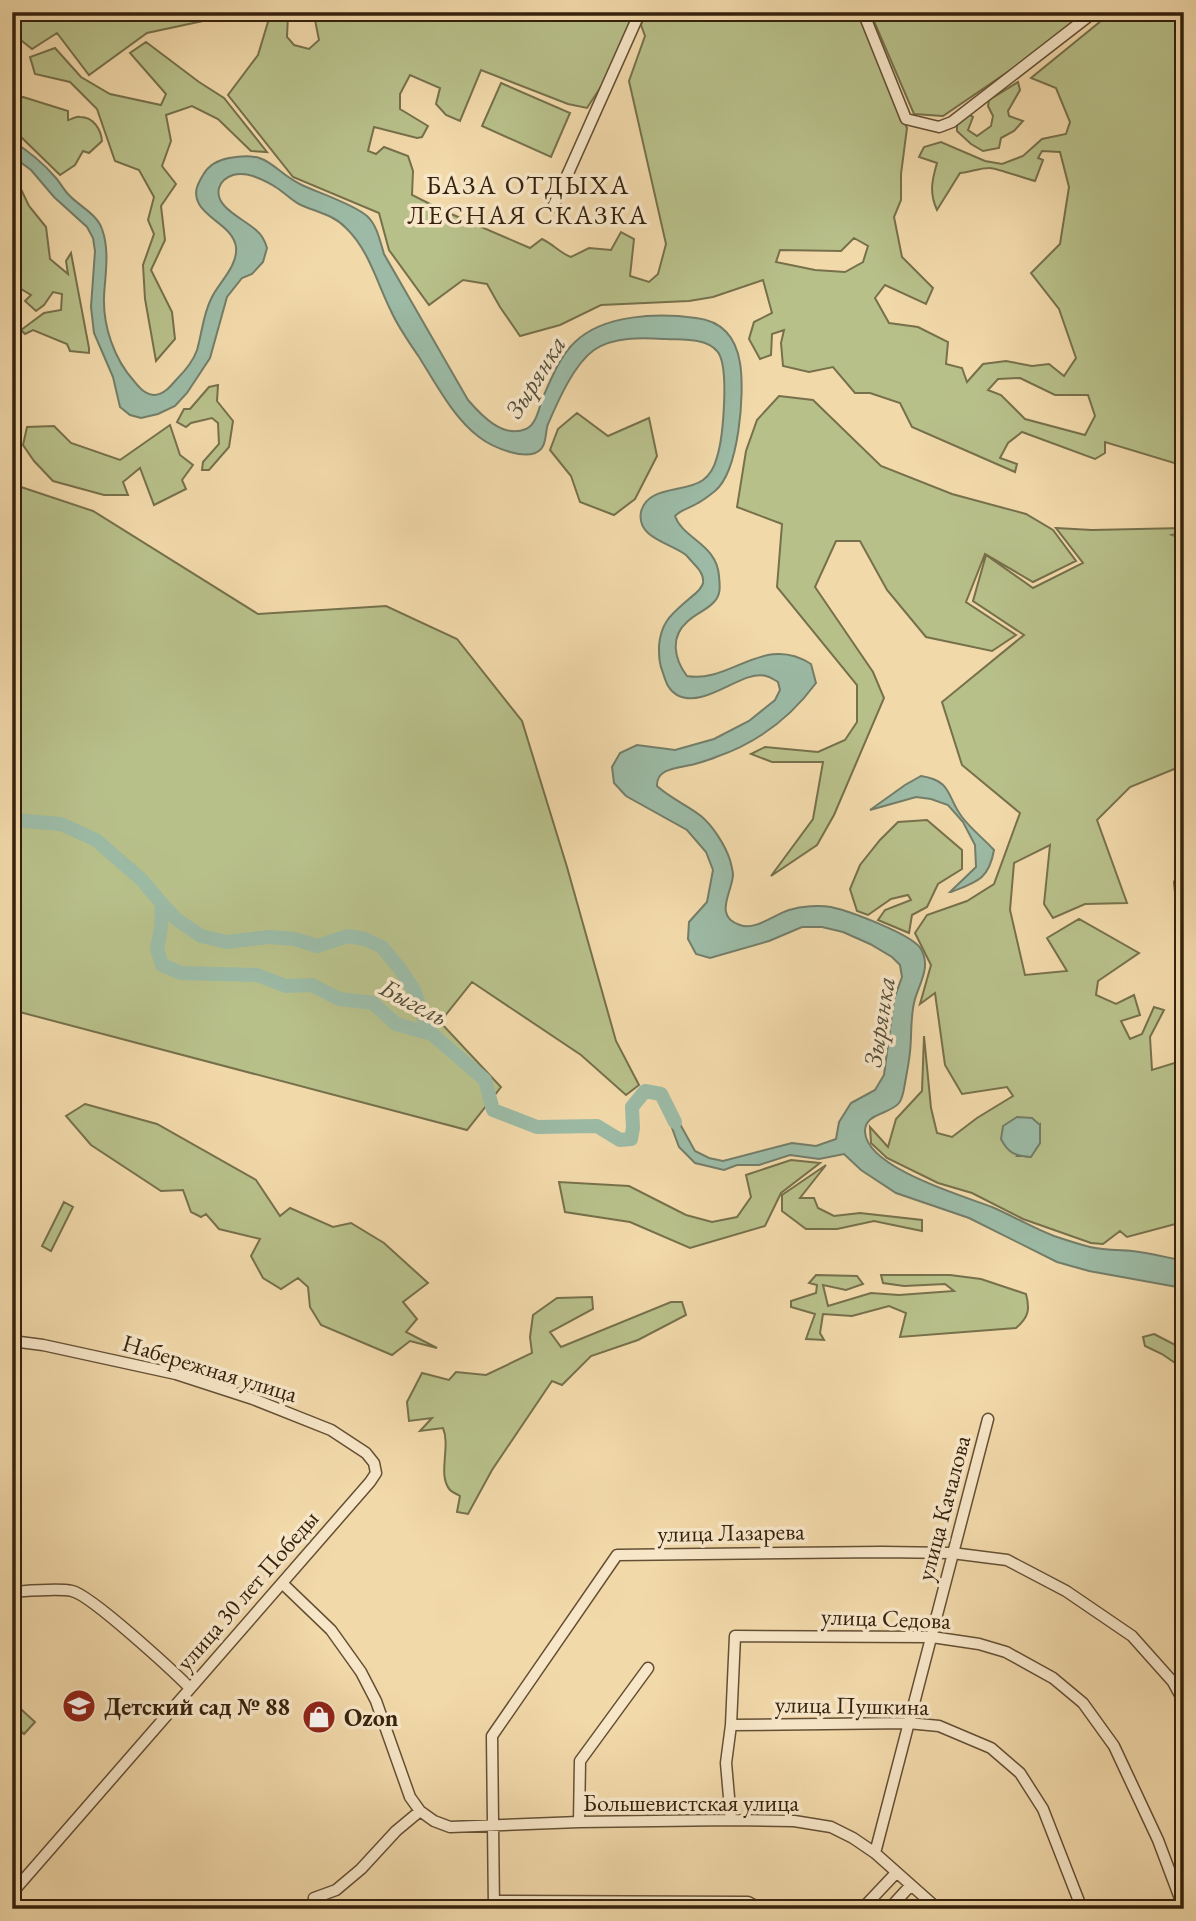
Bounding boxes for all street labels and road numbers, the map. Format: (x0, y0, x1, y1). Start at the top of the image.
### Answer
street label: Набережная улица (119, 1327, 302, 1409)
street label: улица Качалова (909, 1431, 977, 1584)
street label: улица 30 лет Победы (169, 1503, 325, 1677)
street label: улица Лазарева (657, 1515, 805, 1549)
street label: улица Седова (821, 1600, 952, 1636)
street label: улица Пушкина (775, 1688, 930, 1722)
street label: Большевистская улица (583, 1787, 800, 1818)

